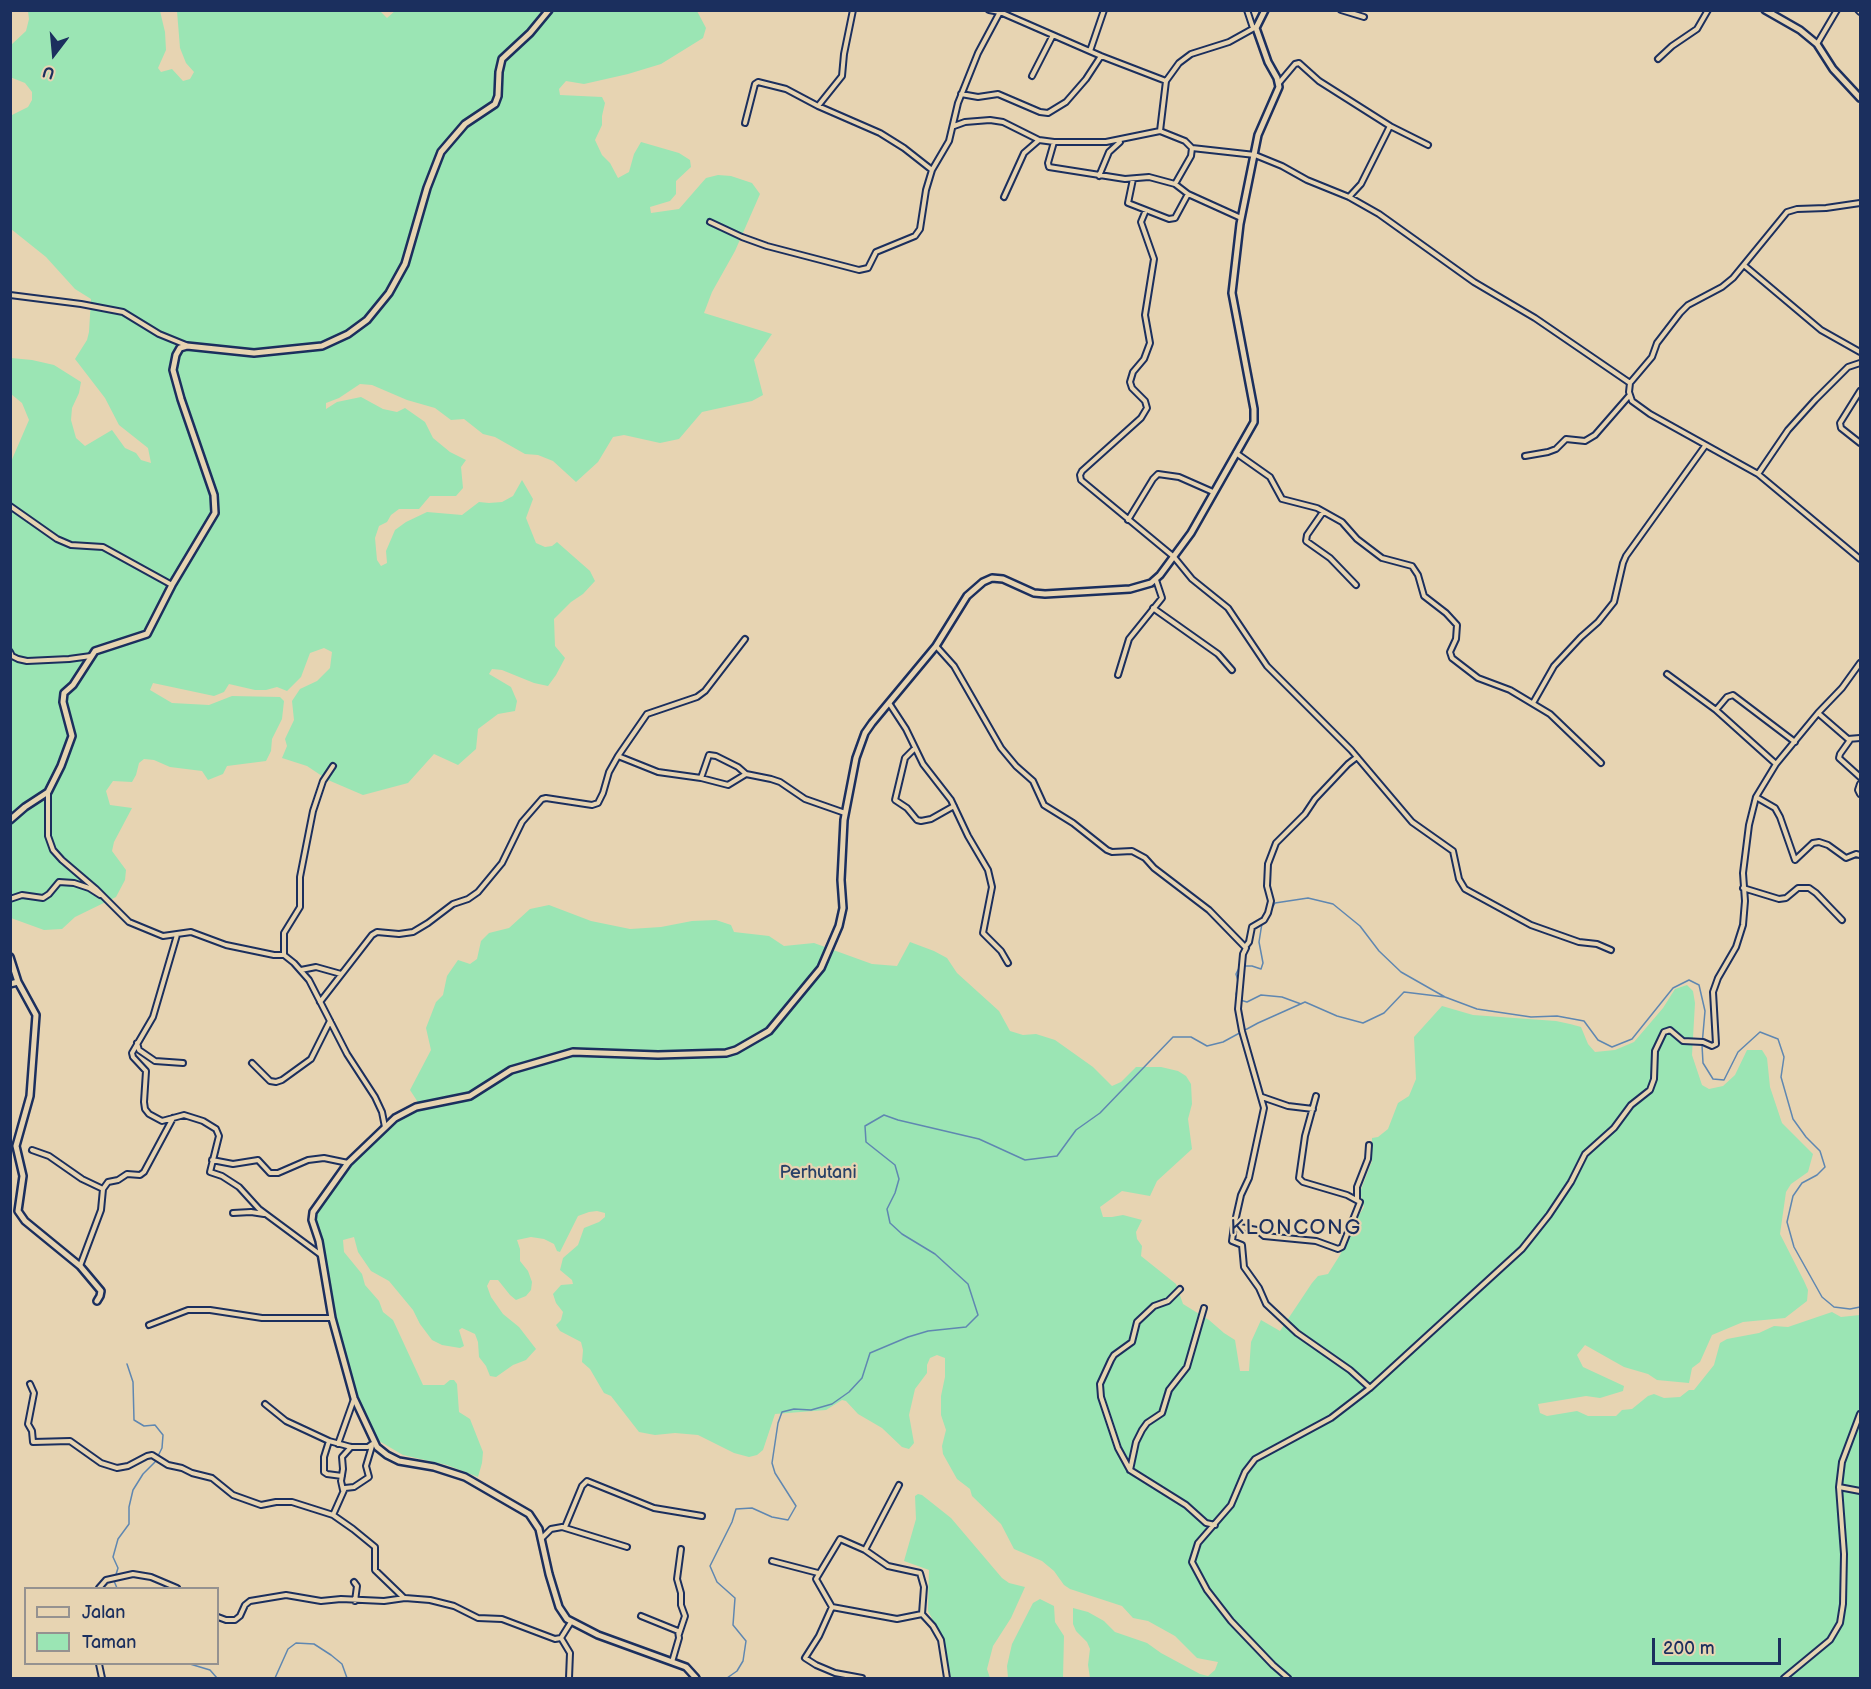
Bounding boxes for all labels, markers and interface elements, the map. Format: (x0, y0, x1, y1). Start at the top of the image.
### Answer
north arrow (24, 24, 84, 84)
text: U (41, 61, 57, 82)
park label: Perhutani (779, 1162, 857, 1184)
district label: KLONCONG (1230, 1216, 1362, 1242)
legend (24, 1587, 219, 1665)
text: Jalan (82, 1602, 125, 1623)
scale bar (1655, 1626, 1784, 1664)
text: Taman (82, 1632, 136, 1653)
text: 200 m (1663, 1638, 1715, 1659)

